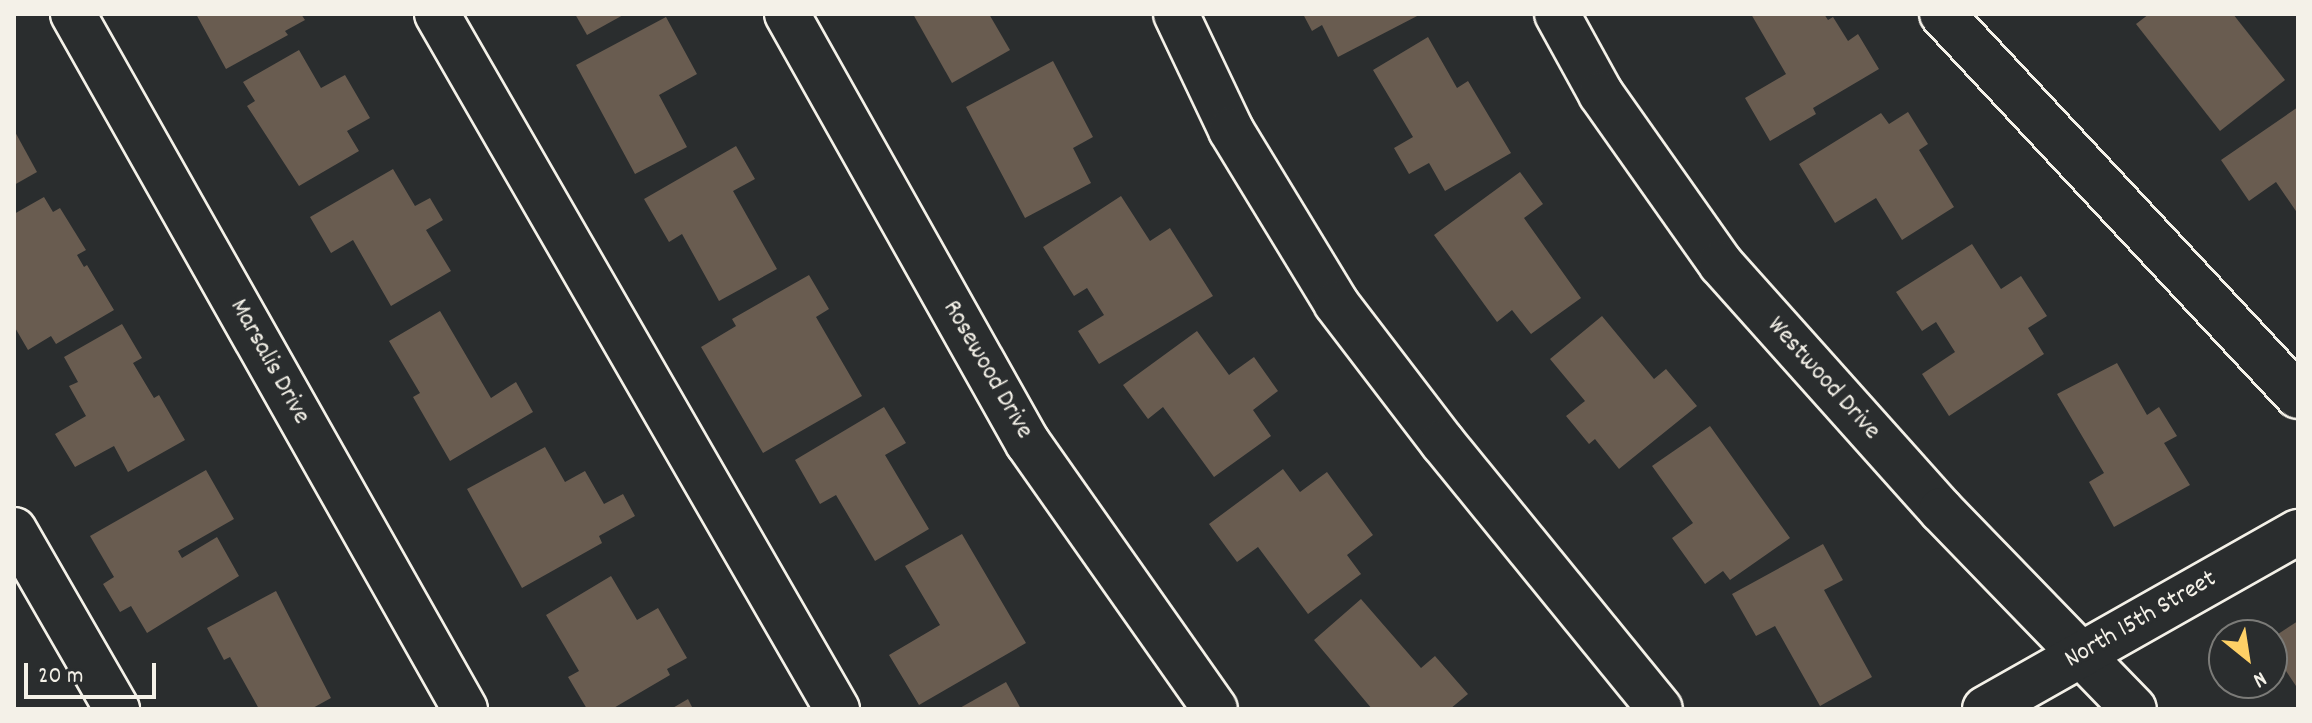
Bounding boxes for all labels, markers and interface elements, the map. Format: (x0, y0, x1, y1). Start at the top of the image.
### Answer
street label: Marsalis Drive (222, 294, 316, 430)
street label: Rosewood Drive (935, 295, 1039, 445)
street label: Westwood Drive (1760, 311, 1886, 447)
street label: North 15th Street (2060, 564, 2222, 676)
north arrow (2208, 619, 2288, 699)
scale bar (28, 647, 160, 697)
text: 20 m (38, 660, 84, 694)
text: N (2247, 662, 2272, 695)

